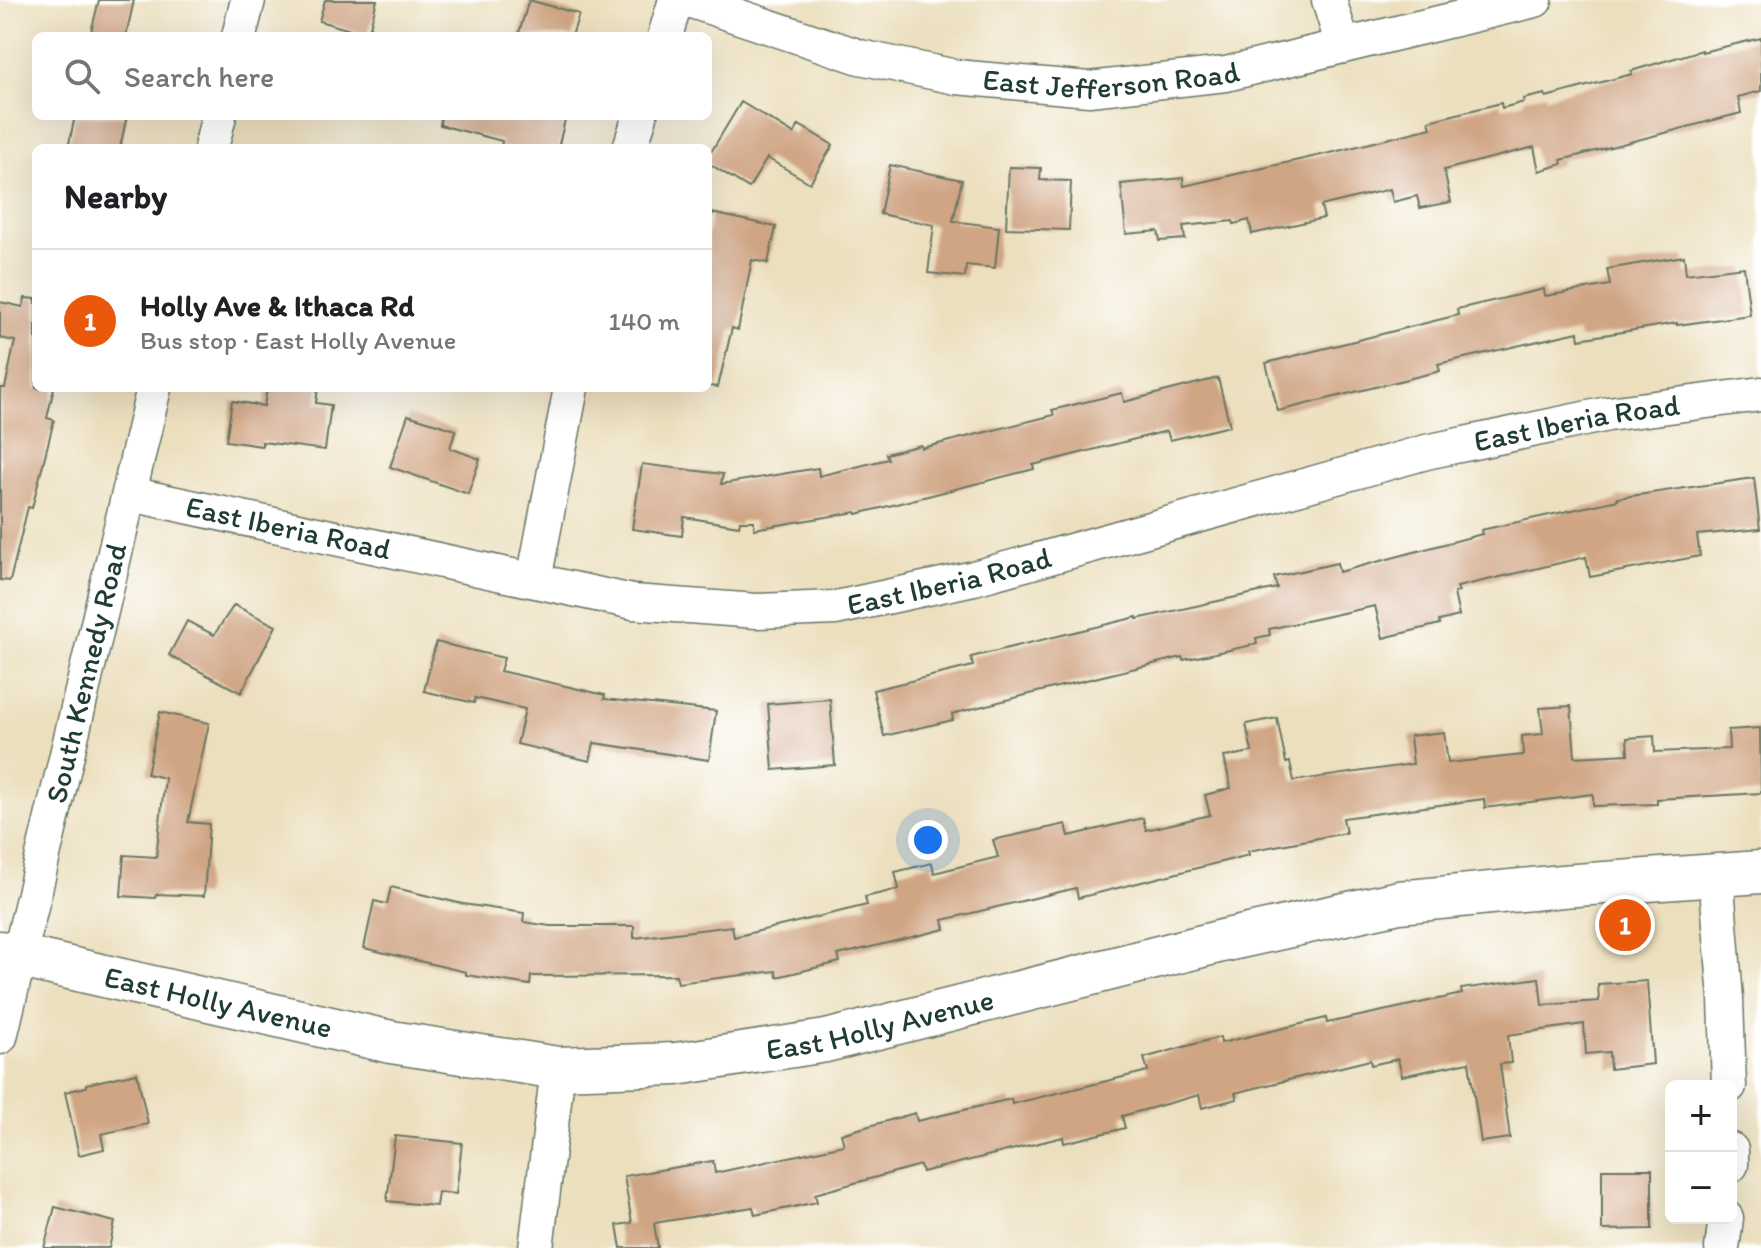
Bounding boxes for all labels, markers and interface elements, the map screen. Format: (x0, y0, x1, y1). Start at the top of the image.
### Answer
search box (32, 32, 712, 120)
street label: East Jefferson Road (981, 52, 1243, 108)
icon: search (60, 54, 104, 98)
text: Search here (124, 58, 274, 95)
text: Nearby (64, 176, 167, 217)
text: Holly Ave & Ithaca Rd (140, 287, 414, 324)
text: 1 (84, 305, 96, 337)
text: 140 m (609, 305, 680, 337)
text: Bus stop · East Holly Avenue (140, 324, 456, 356)
street label: East Iberia Road (1470, 386, 1682, 460)
street label: East Iberia Road (183, 488, 395, 568)
street label: East Iberia Road (843, 538, 1056, 623)
street label: South Kennedy Road (37, 539, 135, 807)
your location (908, 820, 948, 860)
pin: 1 (1599, 895, 1651, 955)
street label: East Holly Avenue (101, 958, 336, 1046)
street label: East Holly Avenue (763, 980, 997, 1068)
map controls (1665, 1080, 1737, 1224)
button: + (1665, 1080, 1737, 1152)
button: − (1665, 1152, 1737, 1224)

